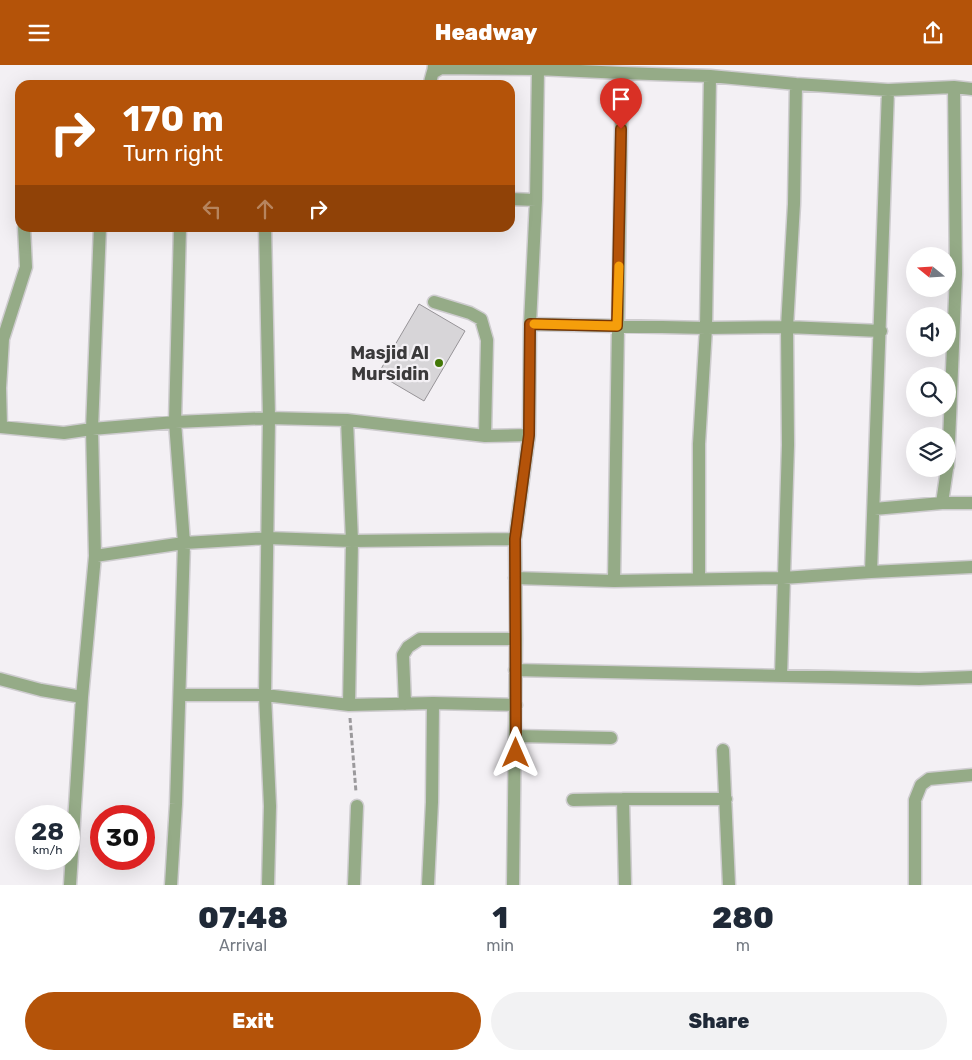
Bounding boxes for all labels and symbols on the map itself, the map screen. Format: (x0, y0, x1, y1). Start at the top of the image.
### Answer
pin (600, 78, 642, 129)
north arrow (906, 247, 956, 297)
place label: Masjid Al Mursidin (350, 342, 429, 385)
marker: Masjid Al Mursidin (433, 357, 445, 369)
position arrow (489, 726, 541, 778)
speed limit sign: 30 (90, 805, 155, 870)

